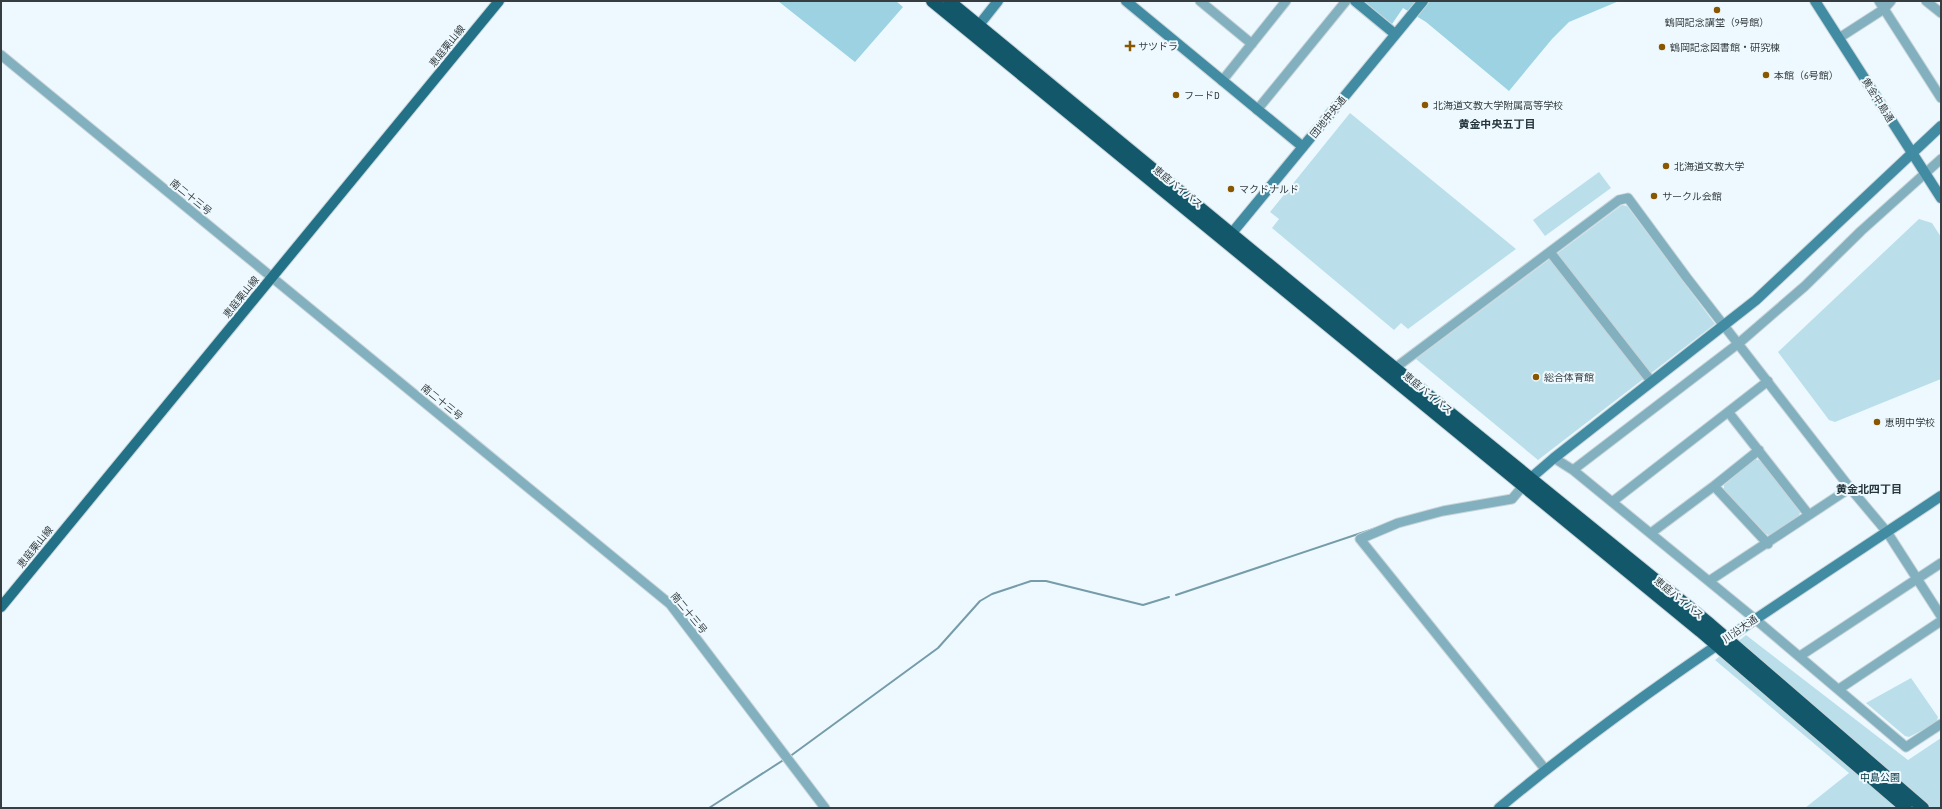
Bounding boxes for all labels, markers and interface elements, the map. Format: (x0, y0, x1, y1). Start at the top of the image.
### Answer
marker: 鶴岡記念講堂（9号館） (1712, 5, 1722, 15)
place label: 鶴岡記念講堂（9号館） (1665, 17, 1769, 28)
street label: 恵庭栗山線 (427, 23, 467, 69)
marker: サツドラ (1125, 41, 1135, 51)
place label: サツドラ (1138, 41, 1178, 52)
marker: 鶴岡記念図書館・研究棟 (1657, 42, 1667, 52)
place label: 鶴岡記念図書館・研究棟 (1670, 42, 1780, 53)
marker: 本館（6号館） (1761, 70, 1771, 80)
place label: 本館（6号館） (1774, 70, 1839, 81)
street label: 黄金中島通 (1860, 76, 1896, 124)
marker: フードD (1171, 90, 1181, 100)
place label: フードD (1184, 90, 1220, 101)
street label: 団地中央通 (1308, 94, 1348, 140)
marker: 北海道文教大学附属高等学校 (1420, 100, 1430, 110)
place label: 北海道文教大学附属高等学校 (1433, 100, 1563, 111)
district label: 黄金中央五丁目 (1459, 118, 1536, 130)
marker: 北海道文教大学 (1661, 161, 1671, 171)
place label: 北海道文教大学 (1674, 161, 1744, 172)
street label: 恵庭バイパス (1151, 164, 1205, 210)
street label: 南二十三号 (168, 177, 214, 217)
marker: マクドナルド (1226, 184, 1236, 194)
place label: マクドナルド (1239, 184, 1299, 195)
marker: サークル会館 (1649, 191, 1659, 201)
place label: サークル会館 (1662, 191, 1722, 202)
street label: 恵庭栗山線 (221, 274, 261, 320)
street label: 恵庭バイパス (1401, 370, 1455, 416)
marker: 総合体育館 (1531, 372, 1541, 382)
place label: 総合体育館 (1544, 372, 1594, 383)
street label: 南二十三号 (419, 382, 465, 422)
marker: 恵明中学校 (1872, 417, 1882, 427)
place label: 恵明中学校 (1885, 417, 1935, 428)
district label: 黄金北四丁目 (1836, 483, 1902, 495)
street label: 恵庭栗山線 (15, 524, 55, 570)
street label: 恵庭バイパス (1652, 575, 1706, 621)
street label: 南二十三号 (669, 590, 709, 636)
street label: 川沿大通 (1720, 613, 1760, 645)
park label: 中島公園 (1860, 772, 1900, 783)

